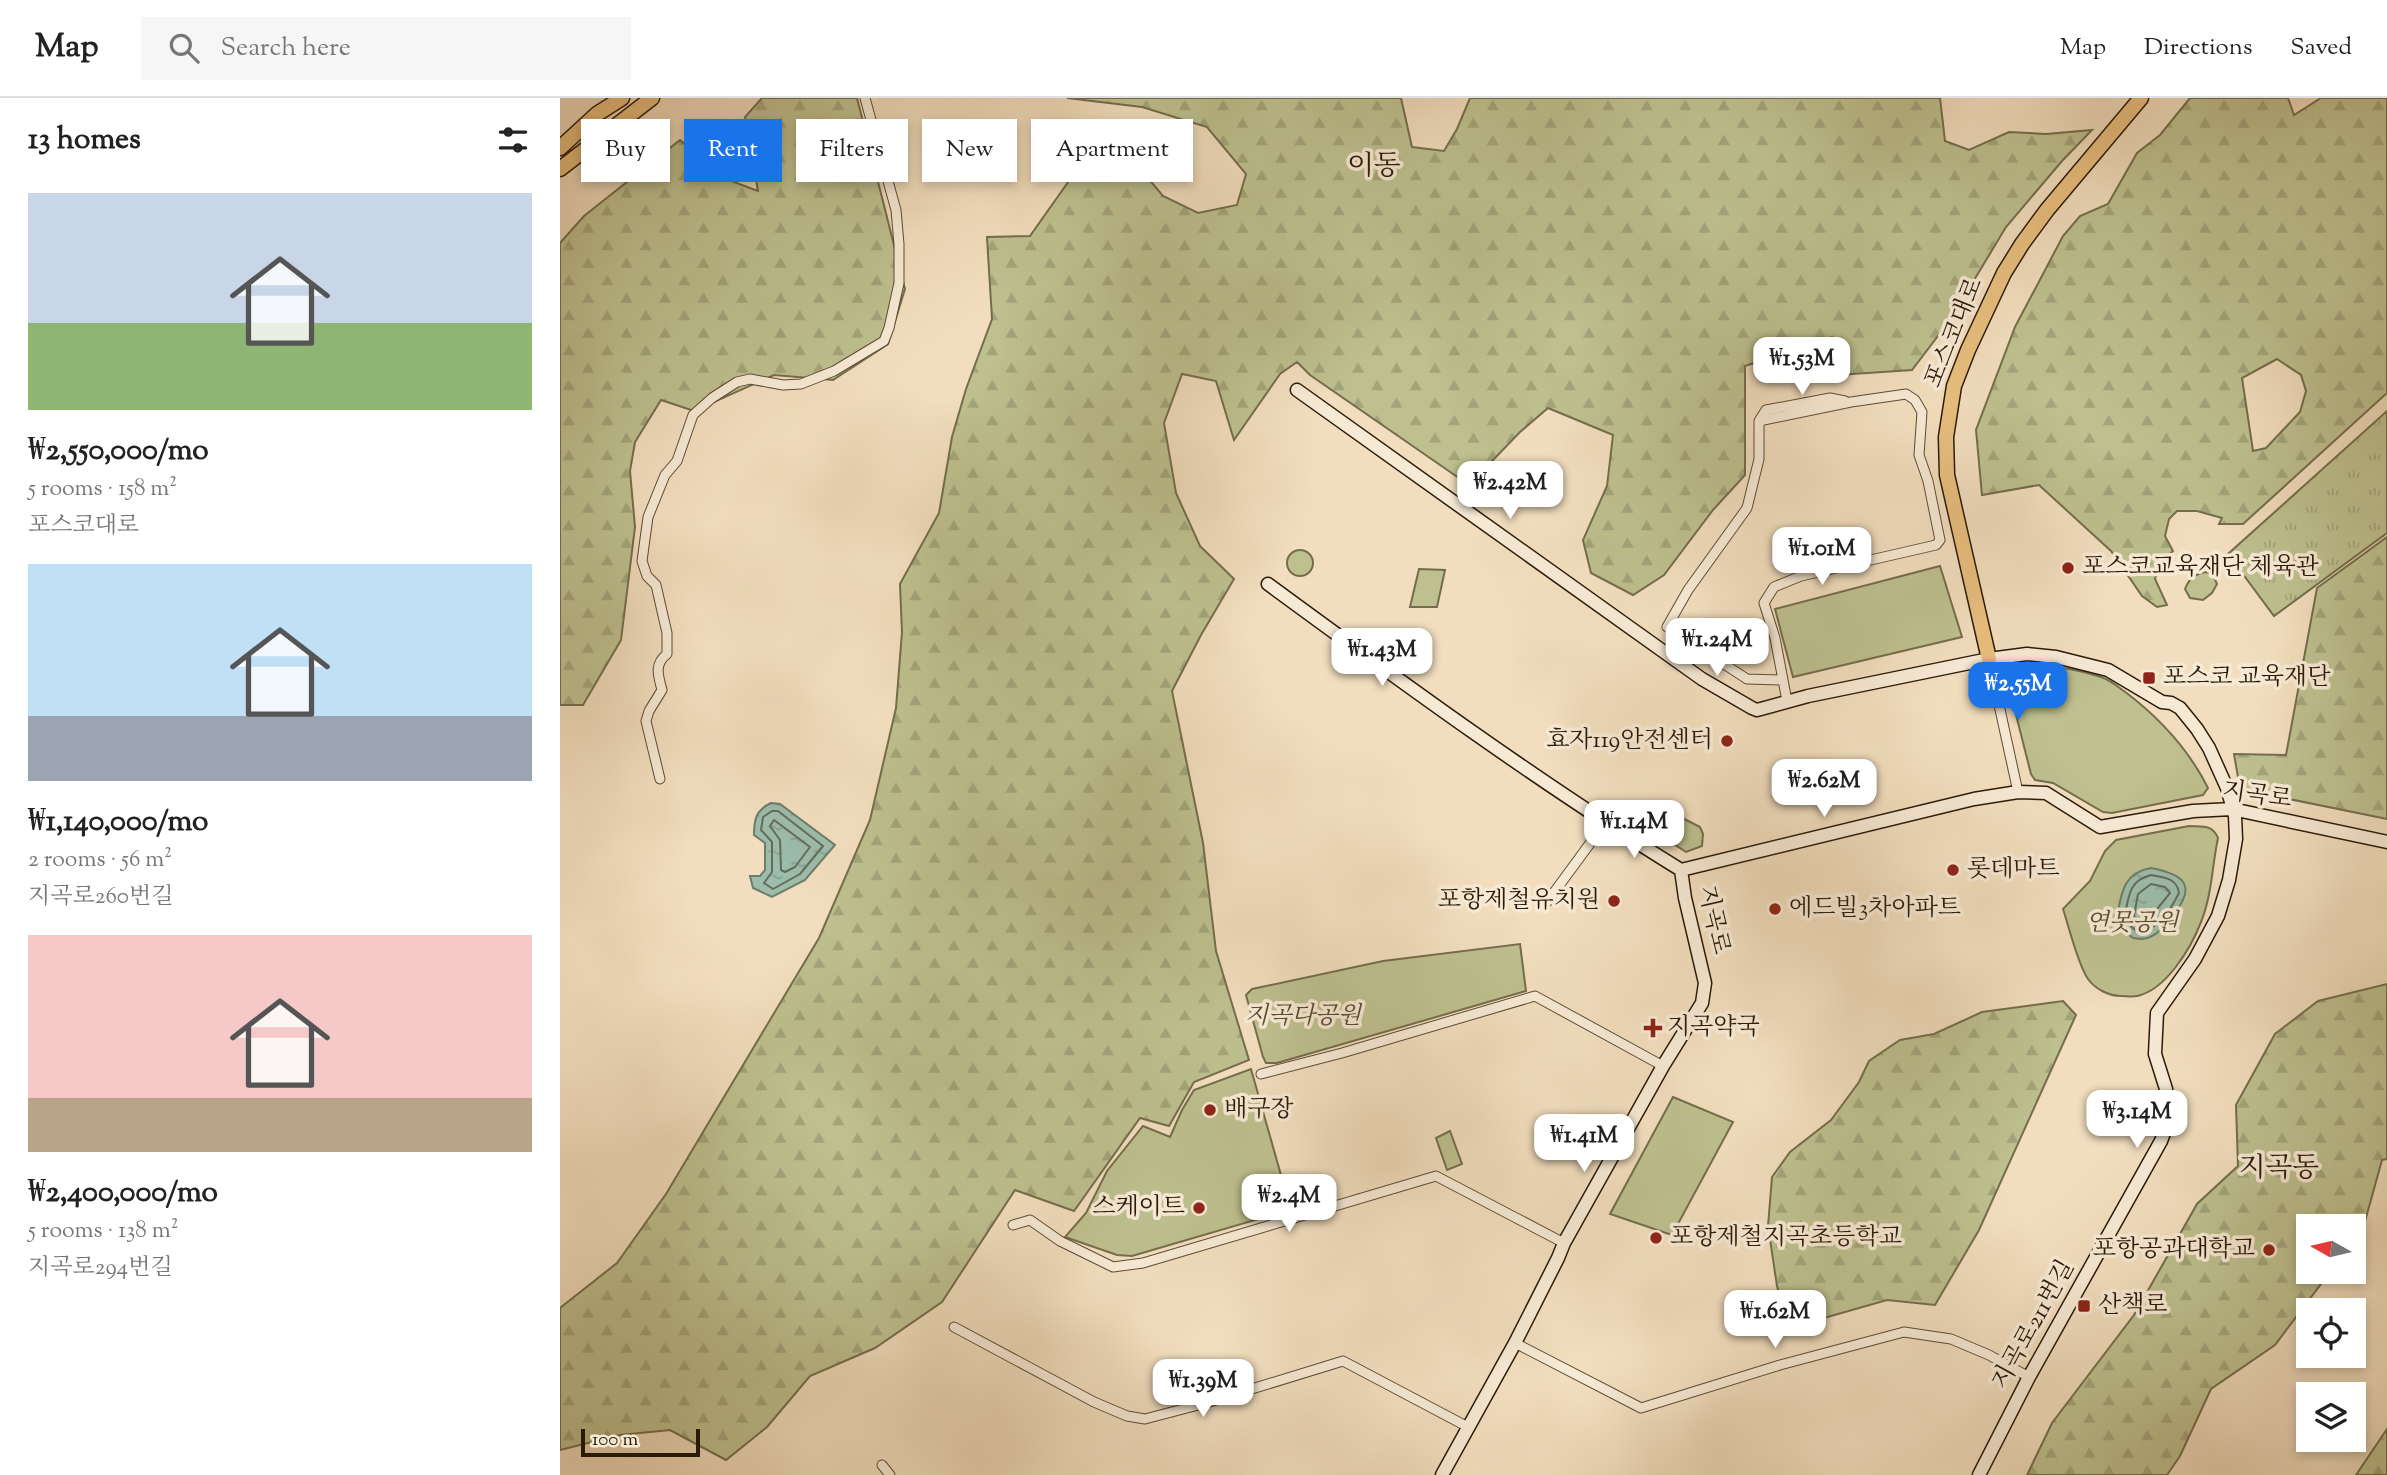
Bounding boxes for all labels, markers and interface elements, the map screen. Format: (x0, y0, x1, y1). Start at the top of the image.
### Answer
search box (141, 17, 631, 80)
text: Map (35, 24, 99, 72)
icon: search (165, 29, 203, 67)
text: Search here (221, 30, 351, 67)
text: Map (2060, 31, 2106, 65)
text: Directions (2144, 31, 2252, 65)
text: Saved (2290, 31, 2352, 65)
text: 13 homes (28, 119, 141, 162)
chip: Buy (581, 119, 670, 182)
chip: Rent (684, 119, 782, 182)
chip: Filters (796, 119, 908, 182)
chip: New (922, 119, 1017, 182)
chip: Apartment (1031, 119, 1193, 182)
icon: filters (494, 121, 532, 159)
district label: 이동 (1347, 147, 1401, 187)
icon: home (217, 238, 343, 364)
street label: 포스코대로 (1918, 273, 1992, 393)
pin: ₩1.53M (1745, 338, 1859, 397)
text: ₩1.53M (1769, 343, 1835, 376)
text: ₩2,550,000/mo (28, 430, 209, 473)
pin: ₩2.42M (1453, 462, 1567, 521)
text: ₩2.42M (1473, 467, 1547, 500)
text: 5 rooms · 158 m² (28, 473, 177, 506)
text: 포스코대로 (28, 510, 139, 543)
pin: ₩1.01M (1765, 528, 1879, 587)
text: ₩1.01M (1788, 533, 1856, 566)
place label: 포스코교육재단 체육관 (2082, 551, 2319, 585)
marker: 포스코교육재단 체육관 (2060, 560, 2076, 576)
icon: home (217, 609, 343, 735)
pin: ₩1.24M (1660, 618, 1774, 678)
text: ₩1.24M (1682, 624, 1752, 657)
pin: ₩1.43M (1325, 628, 1439, 688)
text: ₩1.43M (1347, 634, 1417, 667)
place label: 포스코 교육재단 (2163, 661, 2331, 695)
pin: ₩2.55M (1961, 662, 2075, 722)
text: ₩2.55M (1984, 668, 2052, 701)
marker: 포스코 교육재단 (2141, 670, 2157, 686)
place label: 효자119안전센터 (1546, 724, 1713, 758)
marker: 효자119안전센터 (1719, 733, 1735, 749)
pin: ₩2.62M (1767, 760, 1881, 819)
text: ₩2.62M (1788, 765, 1860, 798)
street label: 지곡로 (2220, 774, 2294, 818)
pin: ₩1.14M (1577, 800, 1691, 860)
text: ₩1,140,000/mo (28, 801, 208, 844)
text: ₩1.14M (1600, 806, 1668, 839)
text: 2 rooms · 56 m² (28, 844, 172, 877)
place label: 롯데마트 (1967, 853, 2060, 887)
marker: 롯데마트 (1945, 862, 1961, 878)
text: 지곡로260번길 (28, 881, 173, 914)
street label: 지곡로 (1689, 882, 1737, 958)
place label: 포항제철유치원 (1438, 884, 1600, 918)
place label: 에드빌3차아파트 (1789, 892, 1961, 926)
marker: 포항제철유치원 (1606, 893, 1622, 909)
marker: 에드빌3차아파트 (1767, 901, 1783, 917)
park label: 연못공원 (2086, 907, 2180, 941)
icon: home (217, 980, 343, 1106)
park label: 지곡다공원 (1245, 1000, 1363, 1034)
place label: 지곡약국 (1667, 1011, 1760, 1045)
marker: 지곡약국 (1645, 1020, 1661, 1036)
pin: ₩3.14M (2080, 1090, 2194, 1150)
place label: 배구장 (1224, 1093, 1294, 1127)
text: ₩3.14M (2102, 1096, 2172, 1129)
marker: 배구장 (1202, 1102, 1218, 1118)
pin: ₩1.41M (1527, 1114, 1641, 1174)
text: ₩1.41M (1550, 1120, 1618, 1153)
district label: 지곡동 (2238, 1149, 2320, 1189)
text: ₩2,400,000/mo (28, 1172, 218, 1215)
pin: ₩2.4M (1240, 1174, 1338, 1234)
text: ₩2.4M (1258, 1180, 1320, 1213)
place label: 스케이트 (1092, 1191, 1185, 1225)
marker: 스케이트 (1191, 1200, 1207, 1216)
north arrow (2296, 1214, 2366, 1284)
map controls (2296, 1214, 2366, 1452)
text: 5 rooms · 138 m² (28, 1215, 179, 1248)
place label: 포항제철지곡초등학교 (1670, 1221, 1902, 1255)
marker: 포항제철지곡초등학교 (1648, 1230, 1664, 1246)
place label: 포항공과대학교 (2093, 1233, 2255, 1267)
marker: 포항공과대학교 (2261, 1242, 2277, 1258)
text: 지곡로294번길 (28, 1252, 173, 1285)
street label: 지곡로211번길 (1984, 1254, 2084, 1396)
place label: 산책로 (2098, 1289, 2168, 1323)
pin: ₩1.62M (1718, 1290, 1832, 1350)
text: ₩1.62M (1740, 1296, 1810, 1329)
marker: 산책로 (2076, 1298, 2092, 1314)
button: locate (2296, 1298, 2366, 1368)
pin: ₩1.39M (1146, 1360, 1260, 1419)
text: ₩1.39M (1169, 1365, 1237, 1398)
button: layers (2296, 1382, 2366, 1452)
scale bar (581, 1426, 700, 1458)
text: 100 m (592, 1427, 638, 1454)

